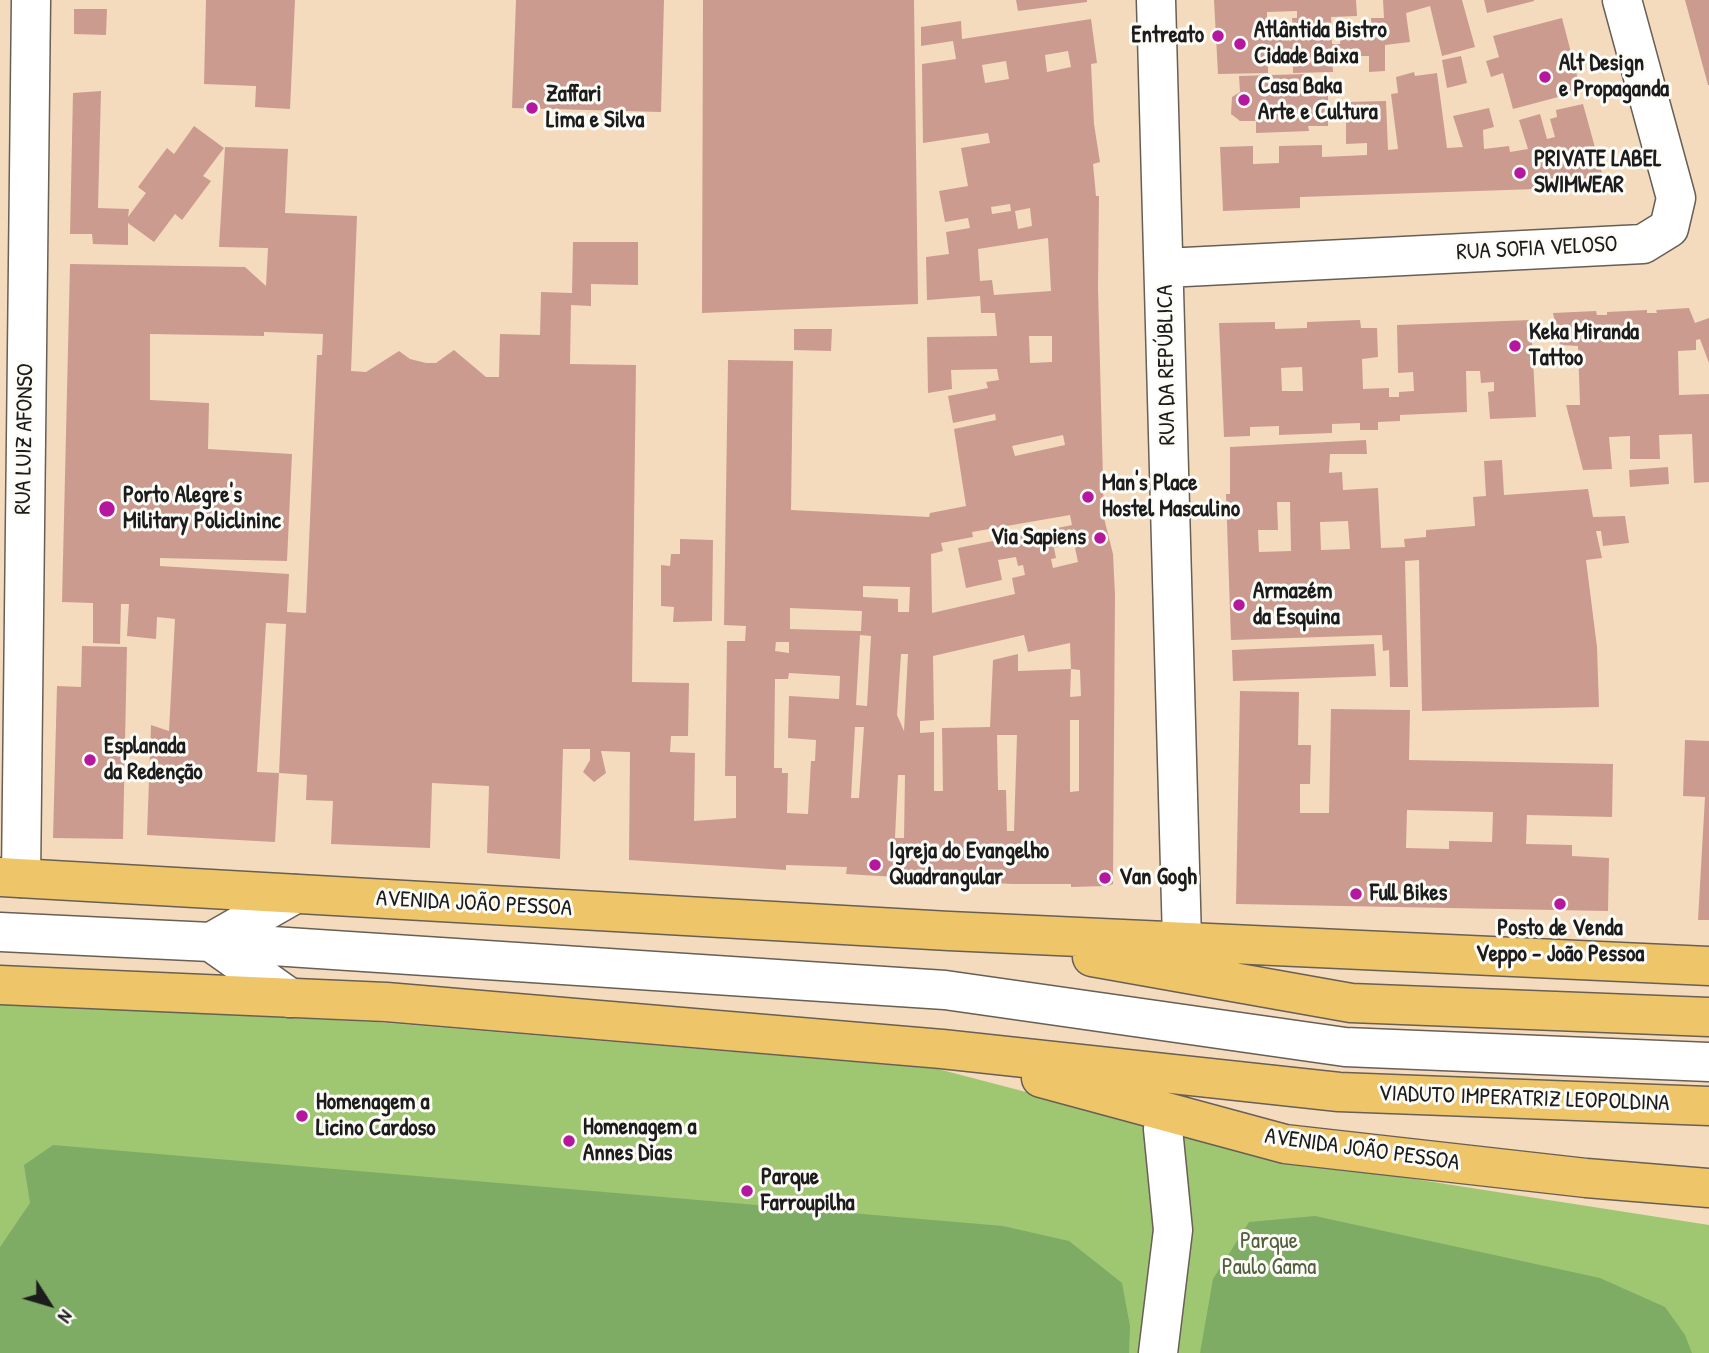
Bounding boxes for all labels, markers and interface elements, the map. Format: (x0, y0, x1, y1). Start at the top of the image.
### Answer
place label: Atlântida Bistro Cidade Baixa (1254, 17, 1387, 71)
place label: Entreato (1131, 22, 1204, 50)
marker: Entreato (1210, 28, 1226, 44)
marker: Atlântida Bistro Cidade Baixa (1232, 36, 1248, 52)
place label: Alt Design e Propaganda (1559, 50, 1669, 104)
marker: Alt Design e Propaganda (1537, 69, 1553, 85)
place label: Casa Baka Arte e Cultura (1258, 73, 1378, 127)
place label: Zaffari Lima e Silva (546, 81, 644, 135)
marker: Casa Baka Arte e Cultura (1236, 92, 1252, 108)
marker: Zaffari Lima e Silva (524, 100, 540, 116)
place label: PRIVATE LABEL SWIMWEAR (1534, 146, 1661, 200)
marker: PRIVATE LABEL SWIMWEAR (1512, 165, 1528, 181)
street label: RUA SOFIA VELOSO (1456, 231, 1618, 267)
street label: RUA DA REPÚBLICA (1152, 284, 1182, 446)
place label: Keka Miranda Tattoo (1529, 319, 1639, 373)
marker: Keka Miranda Tattoo (1507, 338, 1523, 354)
street label: RUA LUIZ AFONSO (10, 363, 40, 515)
place label: Man's Place Hostel Masculino (1102, 470, 1240, 524)
place label: Porto Alegre's Military Policlininc (123, 482, 281, 536)
marker: Man's Place Hostel Masculino (1080, 489, 1096, 505)
marker: Porto Alegre's Military Policlininc (97, 499, 117, 519)
place label: Via Sapiens (991, 524, 1086, 552)
marker: Via Sapiens (1092, 530, 1108, 546)
place label: Armazém da Esquina (1253, 578, 1340, 632)
marker: Armazém da Esquina (1231, 597, 1247, 613)
place label: Esplanada da Redenção (104, 733, 203, 787)
marker: Esplanada da Redenção (82, 752, 98, 768)
place label: Igreja do Evangelho Quadrangular (889, 838, 1049, 892)
marker: Igreja do Evangelho Quadrangular (867, 857, 883, 873)
place label: Van Gogh (1119, 864, 1197, 892)
marker: Van Gogh (1097, 870, 1113, 886)
place label: Full Bikes (1370, 880, 1447, 908)
street label: AVENIDA JOÃO PESSOA (375, 885, 573, 923)
marker: Full Bikes (1348, 886, 1364, 902)
marker: Posto de Venda Veppo - João Pessoa (1552, 896, 1568, 912)
place label: Posto de Venda Veppo - João Pessoa (1476, 915, 1644, 969)
street label: VIADUTO IMPERATRIZ LEOPOLDINA (1378, 1080, 1670, 1118)
place label: Homenagem a Licino Cardoso (316, 1089, 436, 1143)
marker: Homenagem a Licino Cardoso (294, 1108, 310, 1124)
place label: Homenagem a Annes Dias (583, 1114, 697, 1168)
street label: AVENIDA JOÃO PESSOA (1263, 1123, 1461, 1177)
marker: Homenagem a Annes Dias (561, 1133, 577, 1149)
place label: Parque Farroupilha (761, 1164, 855, 1218)
marker: Parque Farroupilha (739, 1183, 755, 1199)
park label: Parque Paulo Gama (1222, 1228, 1316, 1282)
north arrow (14, 1269, 84, 1339)
text: N (52, 1305, 79, 1328)

